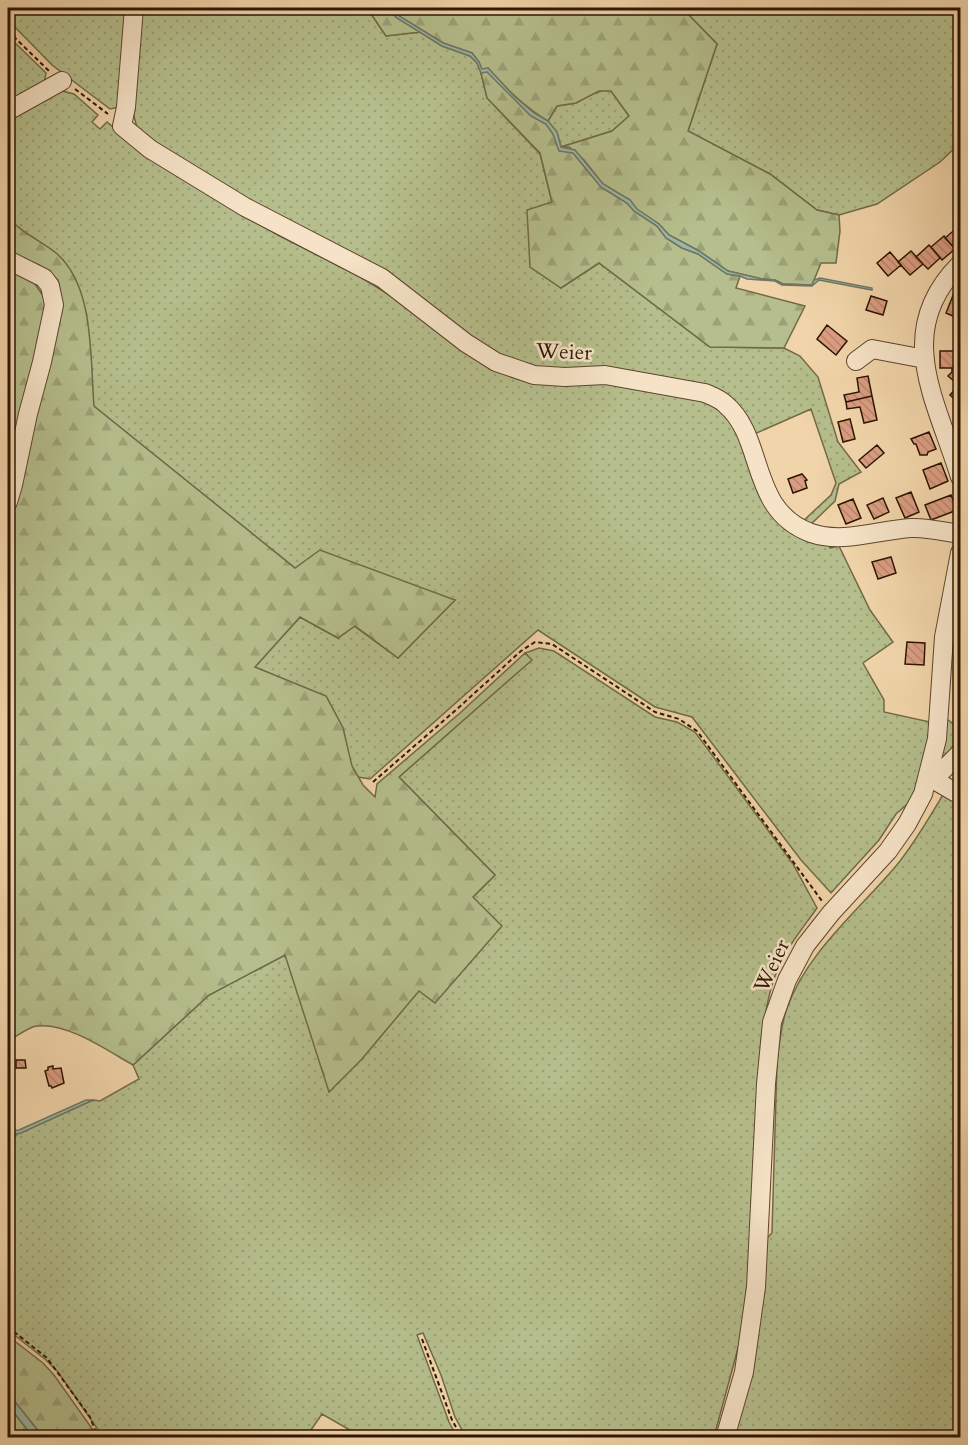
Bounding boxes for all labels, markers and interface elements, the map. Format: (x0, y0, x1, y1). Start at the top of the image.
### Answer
street label: Weier (535, 336, 593, 367)
street label: Weier (747, 934, 797, 998)

